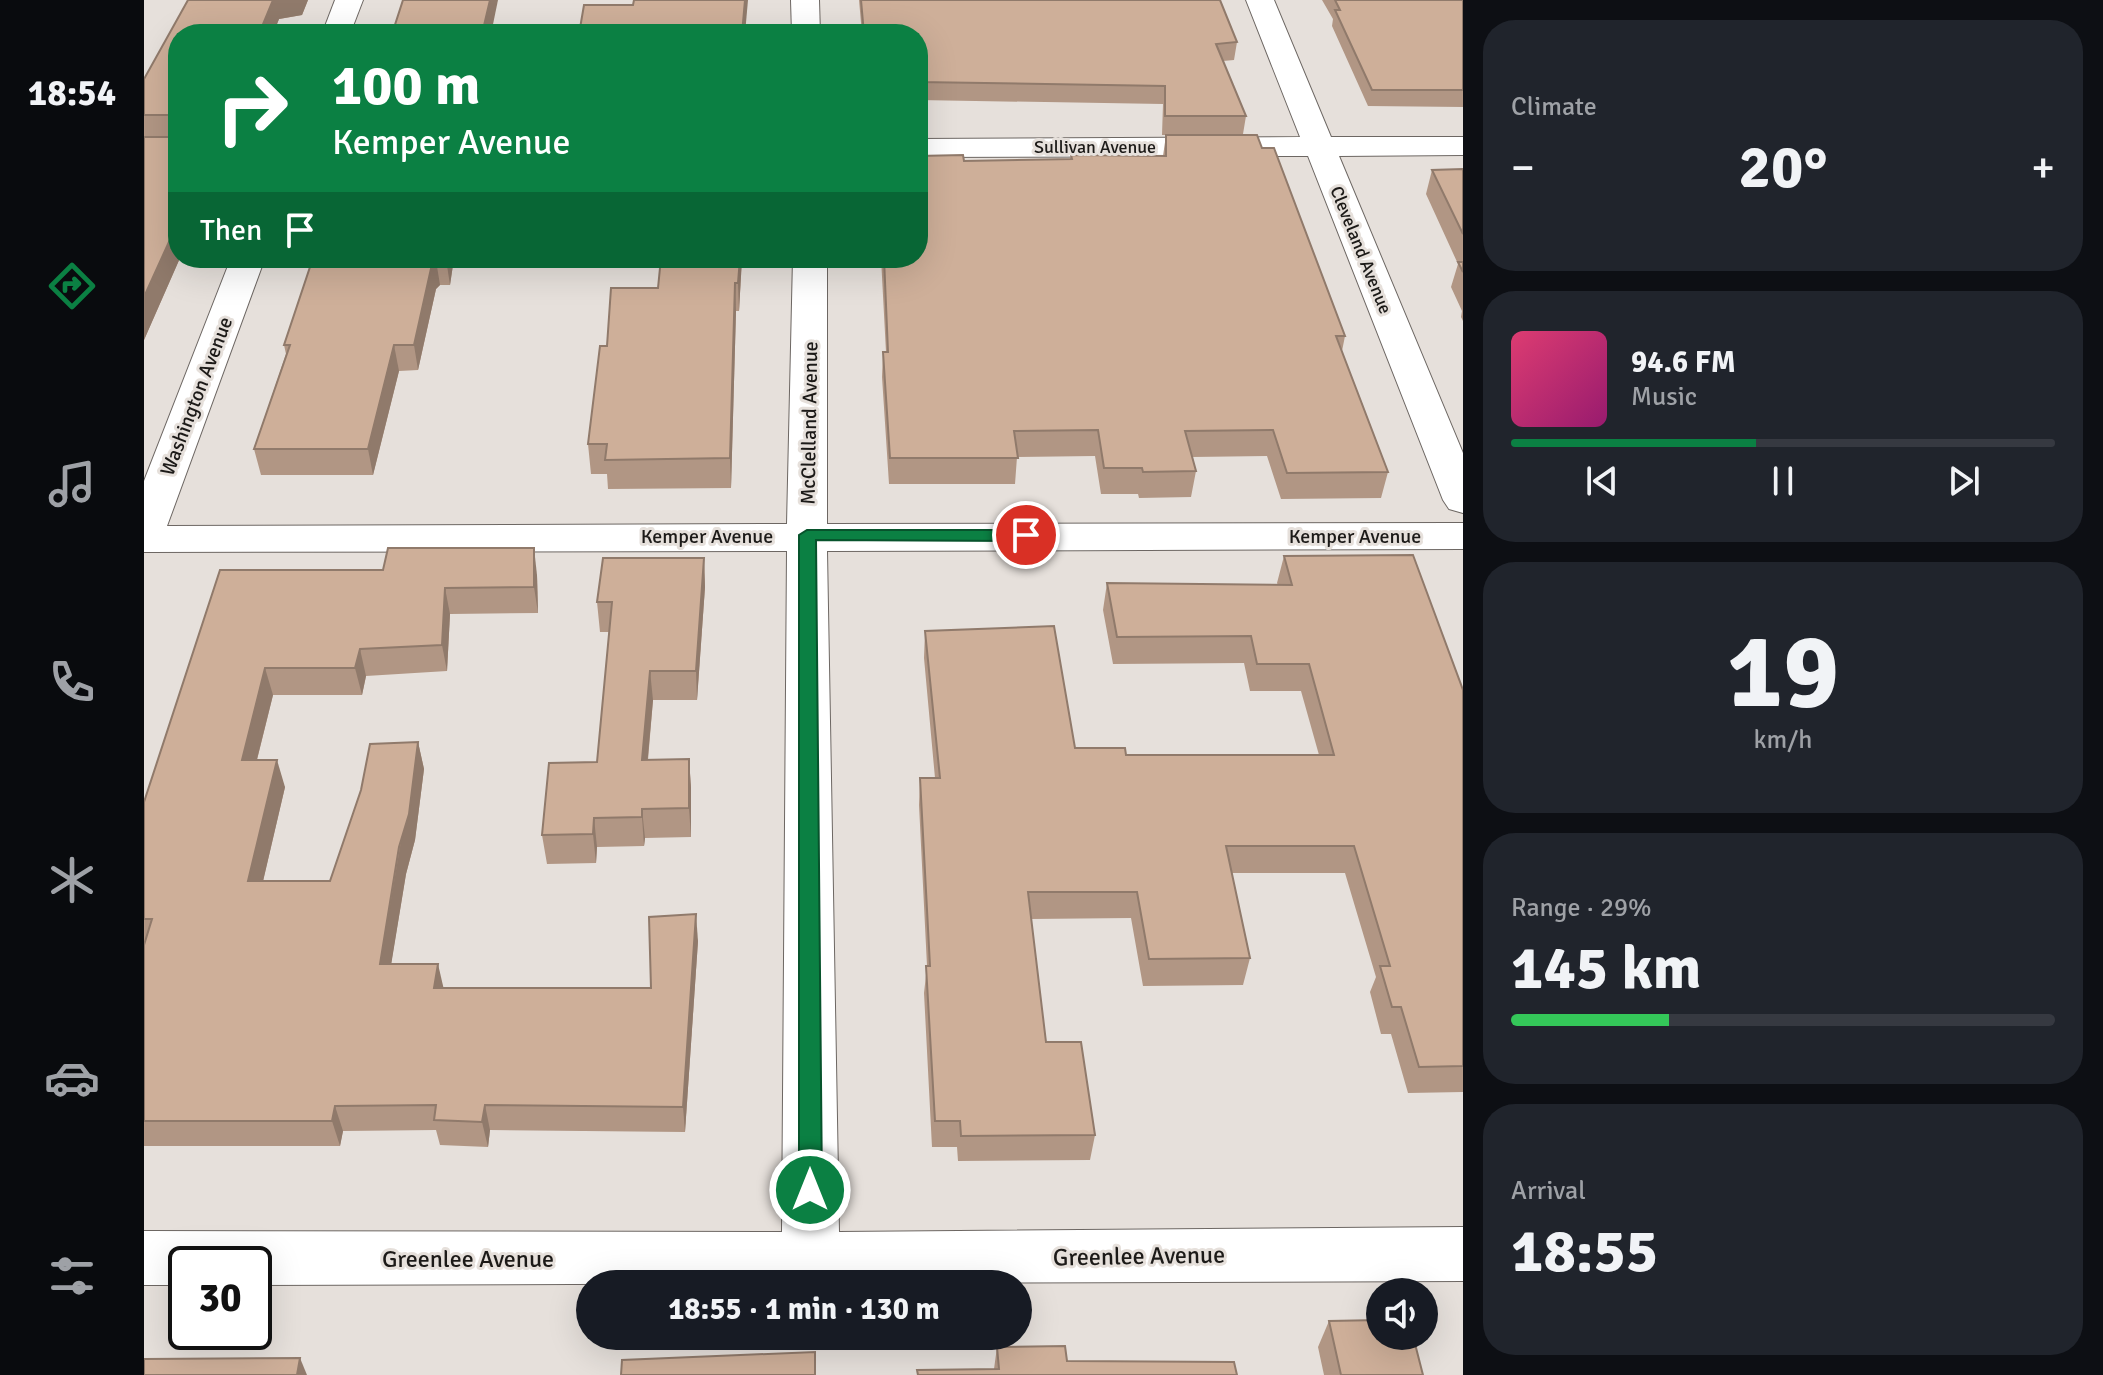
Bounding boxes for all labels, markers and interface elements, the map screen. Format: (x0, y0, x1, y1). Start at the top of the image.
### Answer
text: 100 m (332, 51, 480, 120)
icon: right (200, 56, 304, 160)
text: 18:54 (28, 71, 116, 116)
text: Climate (1511, 91, 1597, 123)
text: Kemper Avenue (332, 120, 570, 165)
text: 20° (1739, 131, 1827, 205)
street label: Sullivan Avenue (1034, 136, 1156, 158)
text: − (1511, 141, 1535, 195)
text: + (2031, 141, 2055, 195)
street label: Cleveland Avenue (1325, 183, 1397, 317)
icon: arrive (278, 208, 322, 252)
text: Then (200, 212, 262, 249)
icon: directions (44, 258, 100, 314)
street label: Washington Avenue (155, 313, 238, 479)
street label: McClelland Avenue (796, 341, 823, 505)
text: 94.6 FM (1631, 344, 1736, 381)
text: Music (1631, 381, 1697, 413)
icon: music (44, 456, 100, 512)
icon: previous (1580, 459, 1624, 503)
icon: pause (1761, 459, 1805, 503)
icon: next (1942, 459, 1986, 503)
pin (992, 501, 1060, 569)
icon: arrive (1004, 513, 1048, 557)
street label: Kemper Avenue (641, 524, 773, 549)
street label: Kemper Avenue (1289, 524, 1421, 549)
text: 19 (1727, 608, 1839, 736)
icon: phone (44, 654, 100, 710)
text: km/h (1754, 724, 1812, 756)
icon: climate (44, 852, 100, 908)
text: Range · 29% (1511, 892, 1652, 924)
text: 145 km (1511, 932, 1701, 1006)
icon: car (44, 1050, 100, 1106)
position arrow (768, 1148, 852, 1232)
text: Arrival (1511, 1175, 1586, 1207)
text: 18:55 (1511, 1215, 1658, 1289)
street label: Greenlee Avenue (1053, 1240, 1225, 1272)
street label: Greenlee Avenue (382, 1244, 554, 1274)
speed limit sign: 30 (168, 1246, 272, 1350)
icon: filters (44, 1248, 100, 1304)
map controls (1366, 1278, 1438, 1350)
button: sound (1366, 1278, 1438, 1350)
text: 18:55 · 1 min · 130 m (668, 1291, 940, 1328)

